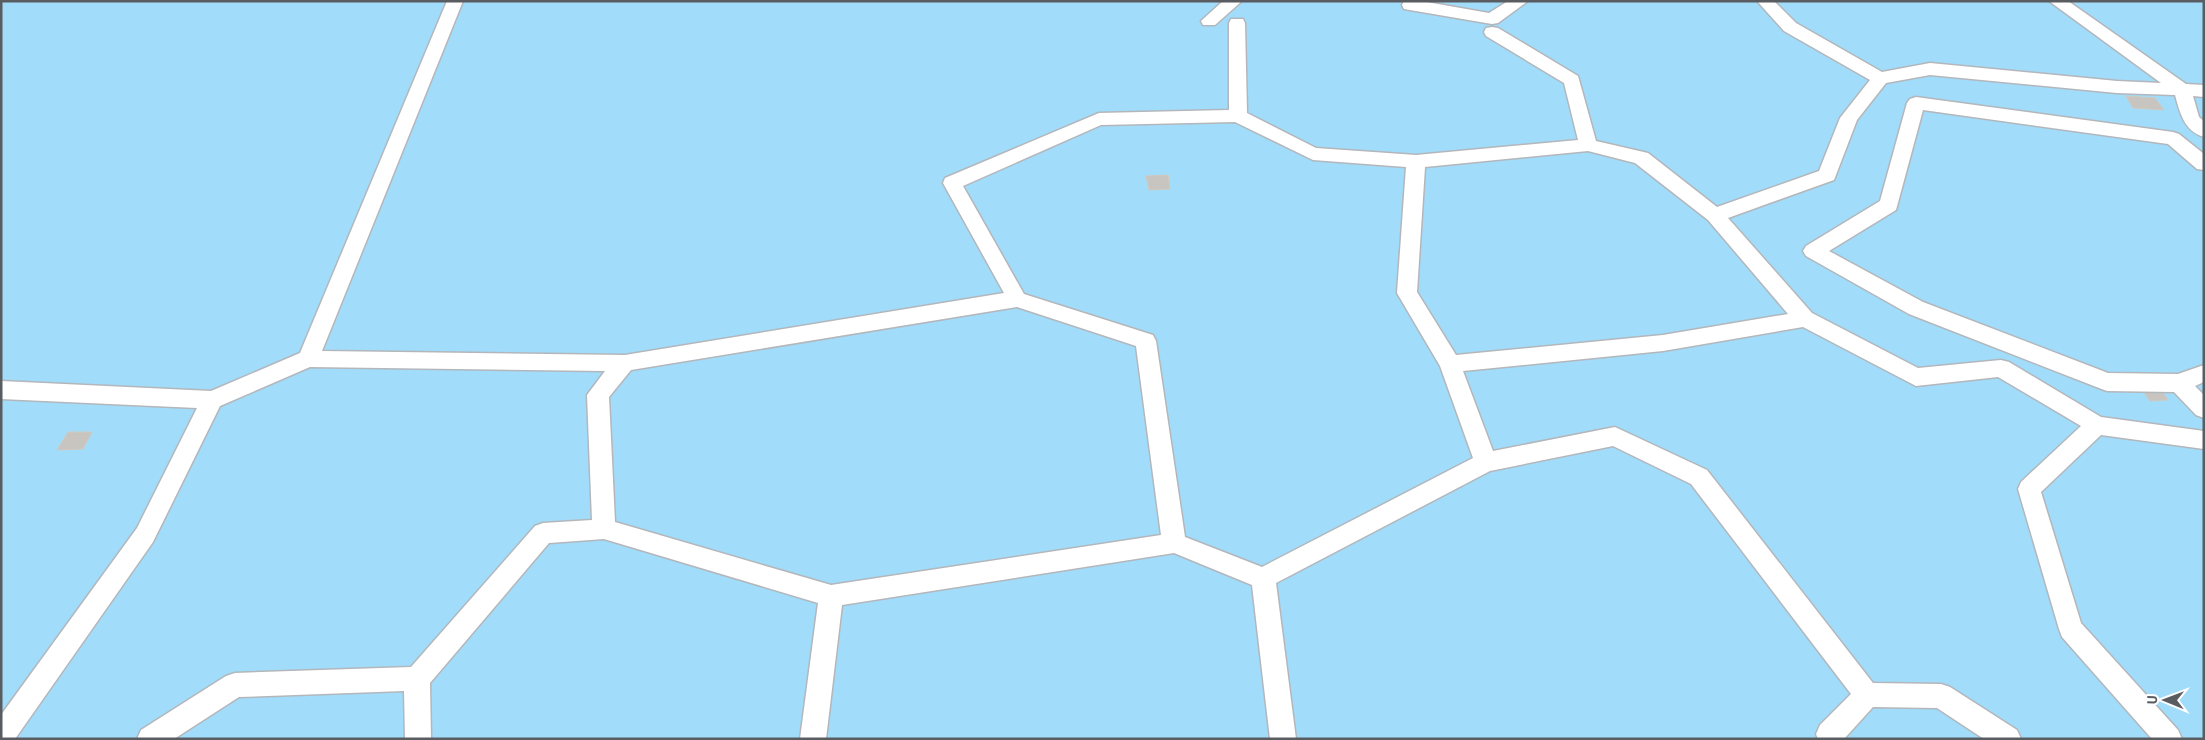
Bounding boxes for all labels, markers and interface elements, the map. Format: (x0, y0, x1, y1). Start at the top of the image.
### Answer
north arrow (2140, 675, 2190, 725)
text: U (2143, 695, 2160, 704)

